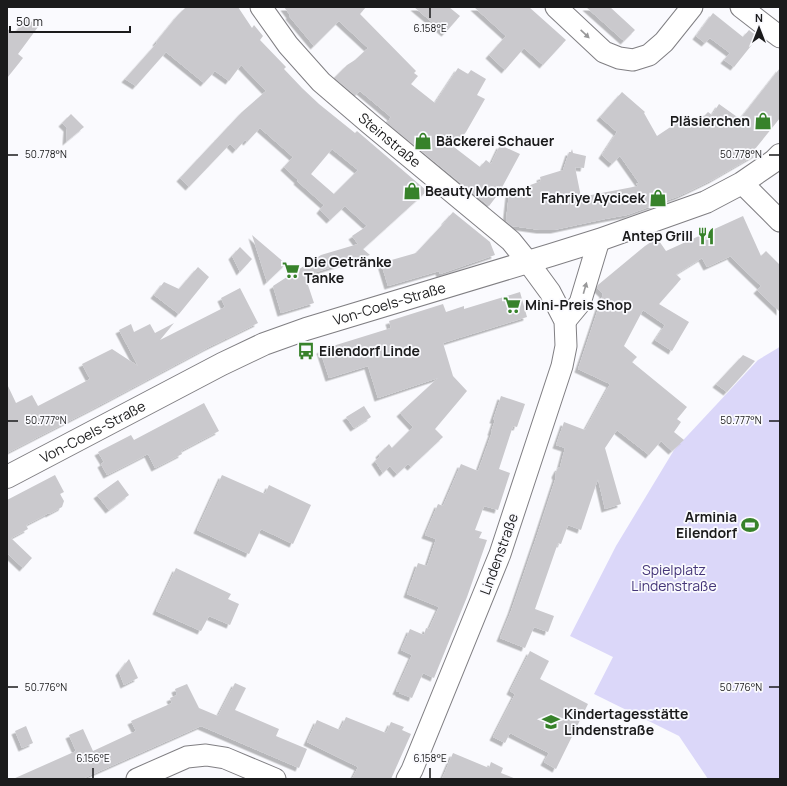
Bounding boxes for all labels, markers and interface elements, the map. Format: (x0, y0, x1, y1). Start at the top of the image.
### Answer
scale bar (10, 8, 130, 34)
north arrow (739, 8, 779, 48)
text: N (755, 10, 763, 25)
text: 50 m (16, 13, 43, 30)
text: 6.158°E (413, 21, 447, 35)
one-way arrow (580, 29, 590, 38)
street label: Steinstraße (355, 108, 425, 171)
place label: Pläsierchen (670, 111, 750, 130)
shop icon: Pläsierchen (753, 111, 773, 131)
shop icon: Bäckerei Schauer (413, 131, 433, 151)
place label: Bäckerei Schauer (436, 131, 555, 150)
text: 50.778°N (25, 147, 67, 161)
text: 50.778°N (720, 147, 762, 161)
shop icon: Beauty Moment (402, 181, 422, 201)
place label: Beauty Moment (425, 181, 532, 200)
place label: Fahriye Aycicek (541, 188, 645, 207)
shop icon: Fahriye Aycicek (648, 188, 668, 208)
place label: Antep Grill (622, 226, 693, 245)
restaurant icon: Antep Grill (696, 226, 716, 246)
place label: Die Getränke Tanke (304, 252, 392, 287)
supermarket icon: Die Getränke Tanke (281, 260, 301, 280)
street label: Von-Coels-Straße (331, 277, 448, 329)
one-way arrow (582, 282, 588, 295)
supermarket icon: Mini-Preis Shop (502, 295, 522, 315)
place label: Mini-Preis Shop (525, 295, 632, 314)
bus stop icon: Eilendorf Linde (296, 341, 316, 361)
place label: Eilendorf Linde (319, 341, 420, 360)
street label: Von-Coels-Straße (37, 396, 149, 467)
text: 50.777°N (25, 413, 67, 427)
text: 50.777°N (720, 413, 762, 427)
place label: Arminia Eilendorf (676, 507, 738, 542)
street label: Lindenstraße (475, 510, 522, 597)
sports icon: Arminia Eilendorf (740, 515, 760, 535)
park label: Spielplatz Lindenstraße (631, 560, 717, 595)
text: 50.776°N (25, 680, 67, 694)
text: 50.776°N (720, 680, 762, 694)
place label: Kindertagesstätte Lindenstraße (564, 704, 688, 739)
school or university icon: Kindertagesstätte Lindenstraße (541, 712, 561, 732)
text: 6.156°E (76, 751, 110, 765)
text: 6.158°E (413, 751, 447, 765)

